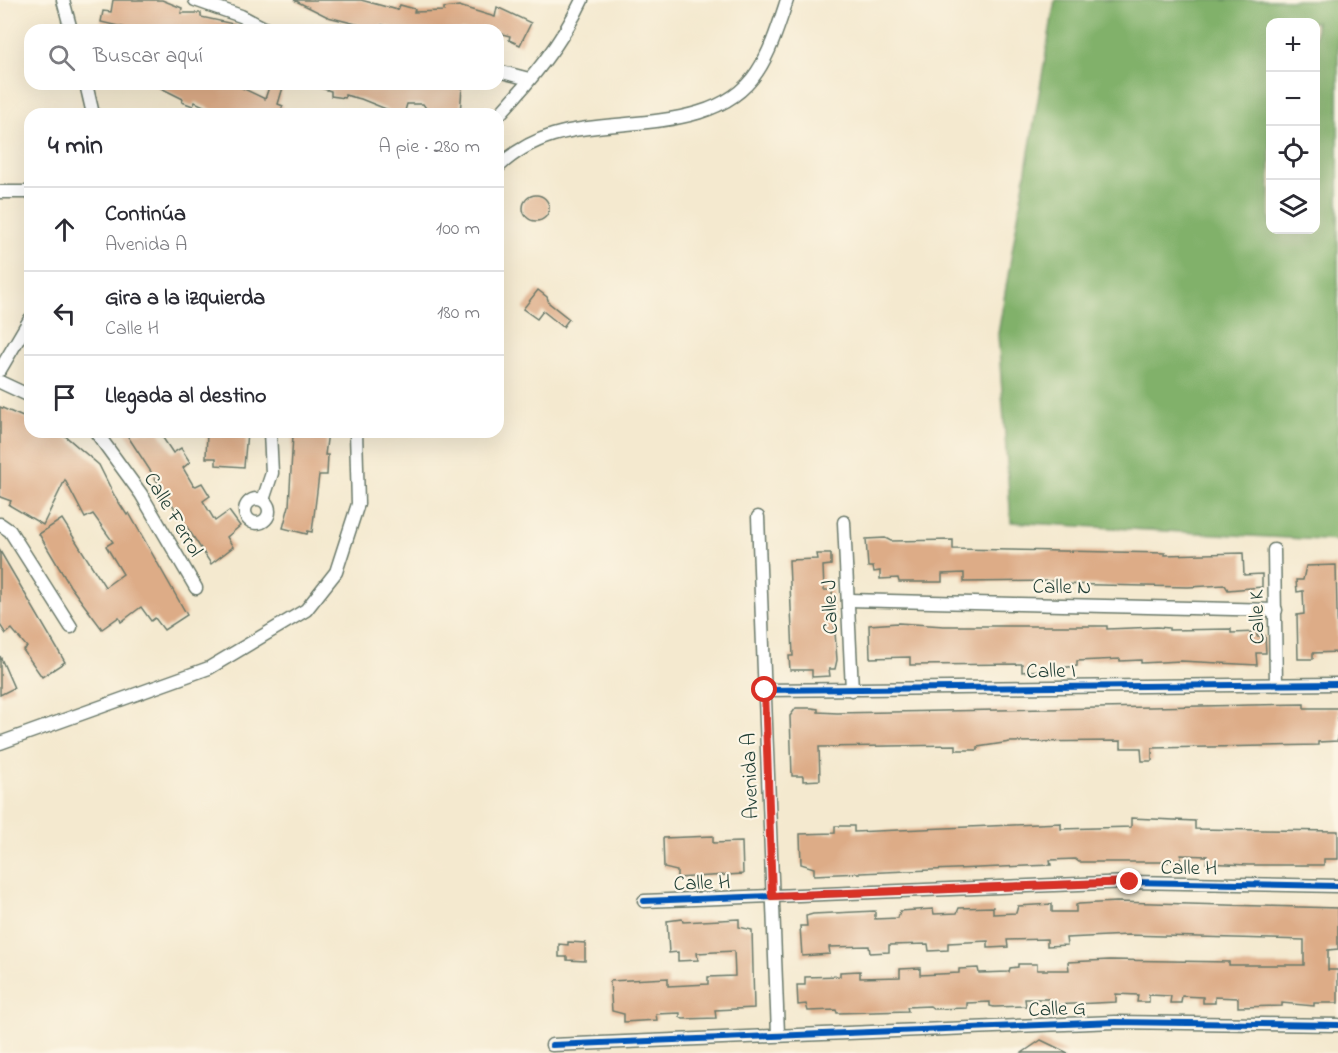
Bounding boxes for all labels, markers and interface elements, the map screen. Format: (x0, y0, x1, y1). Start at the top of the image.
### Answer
map controls (1266, 18, 1320, 234)
button: + (1266, 18, 1320, 72)
search box (24, 24, 504, 90)
icon: search (45, 41, 78, 74)
text: Buscar aquí (93, 41, 203, 73)
button: − (1266, 72, 1320, 126)
button: locate (1266, 126, 1320, 180)
text: 4 min (48, 128, 103, 166)
text: A pie · 280 m (378, 133, 480, 162)
button: layers (1266, 180, 1320, 234)
text: Continúa (105, 199, 186, 231)
icon: ahead (48, 213, 81, 246)
text: 100 m (436, 215, 480, 244)
text: Avenida A (105, 231, 187, 260)
text: Gira a la izquierda (105, 283, 265, 315)
icon: left (48, 297, 81, 330)
text: 180 m (437, 299, 480, 328)
text: Calle H (105, 315, 159, 344)
icon: arrive (48, 381, 81, 414)
text: Llegada al destino (105, 381, 266, 413)
street label: Calle Ferrol (135, 467, 209, 563)
street label: Calle N (1032, 572, 1092, 604)
street label: Calle J (815, 579, 847, 635)
street label: Calle K (1243, 589, 1273, 645)
street label: Calle I (1026, 657, 1076, 687)
route start (751, 676, 777, 702)
street label: Avenida A (734, 732, 767, 820)
street label: Calle H (1160, 854, 1218, 884)
street label: Calle H (673, 868, 731, 900)
route end (1116, 868, 1142, 894)
street label: Calle G (1028, 994, 1086, 1026)

